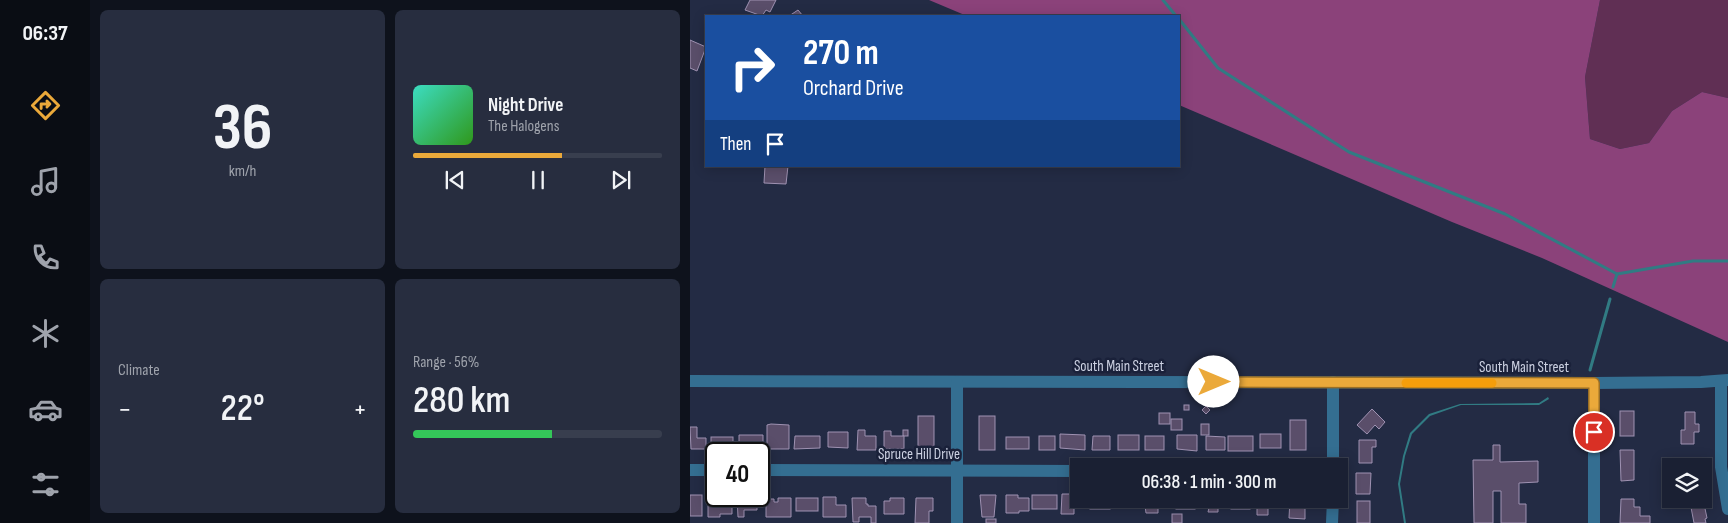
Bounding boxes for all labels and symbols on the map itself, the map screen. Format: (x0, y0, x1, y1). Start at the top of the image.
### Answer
position arrow (1187, 355, 1239, 407)
street label: South Main Street (1074, 357, 1165, 376)
street label: South Main Street (1479, 358, 1570, 377)
pin (1573, 411, 1615, 453)
speed limit sign: 40 (705, 442, 770, 507)
street label: Spruce Hill Drive (878, 445, 960, 464)

